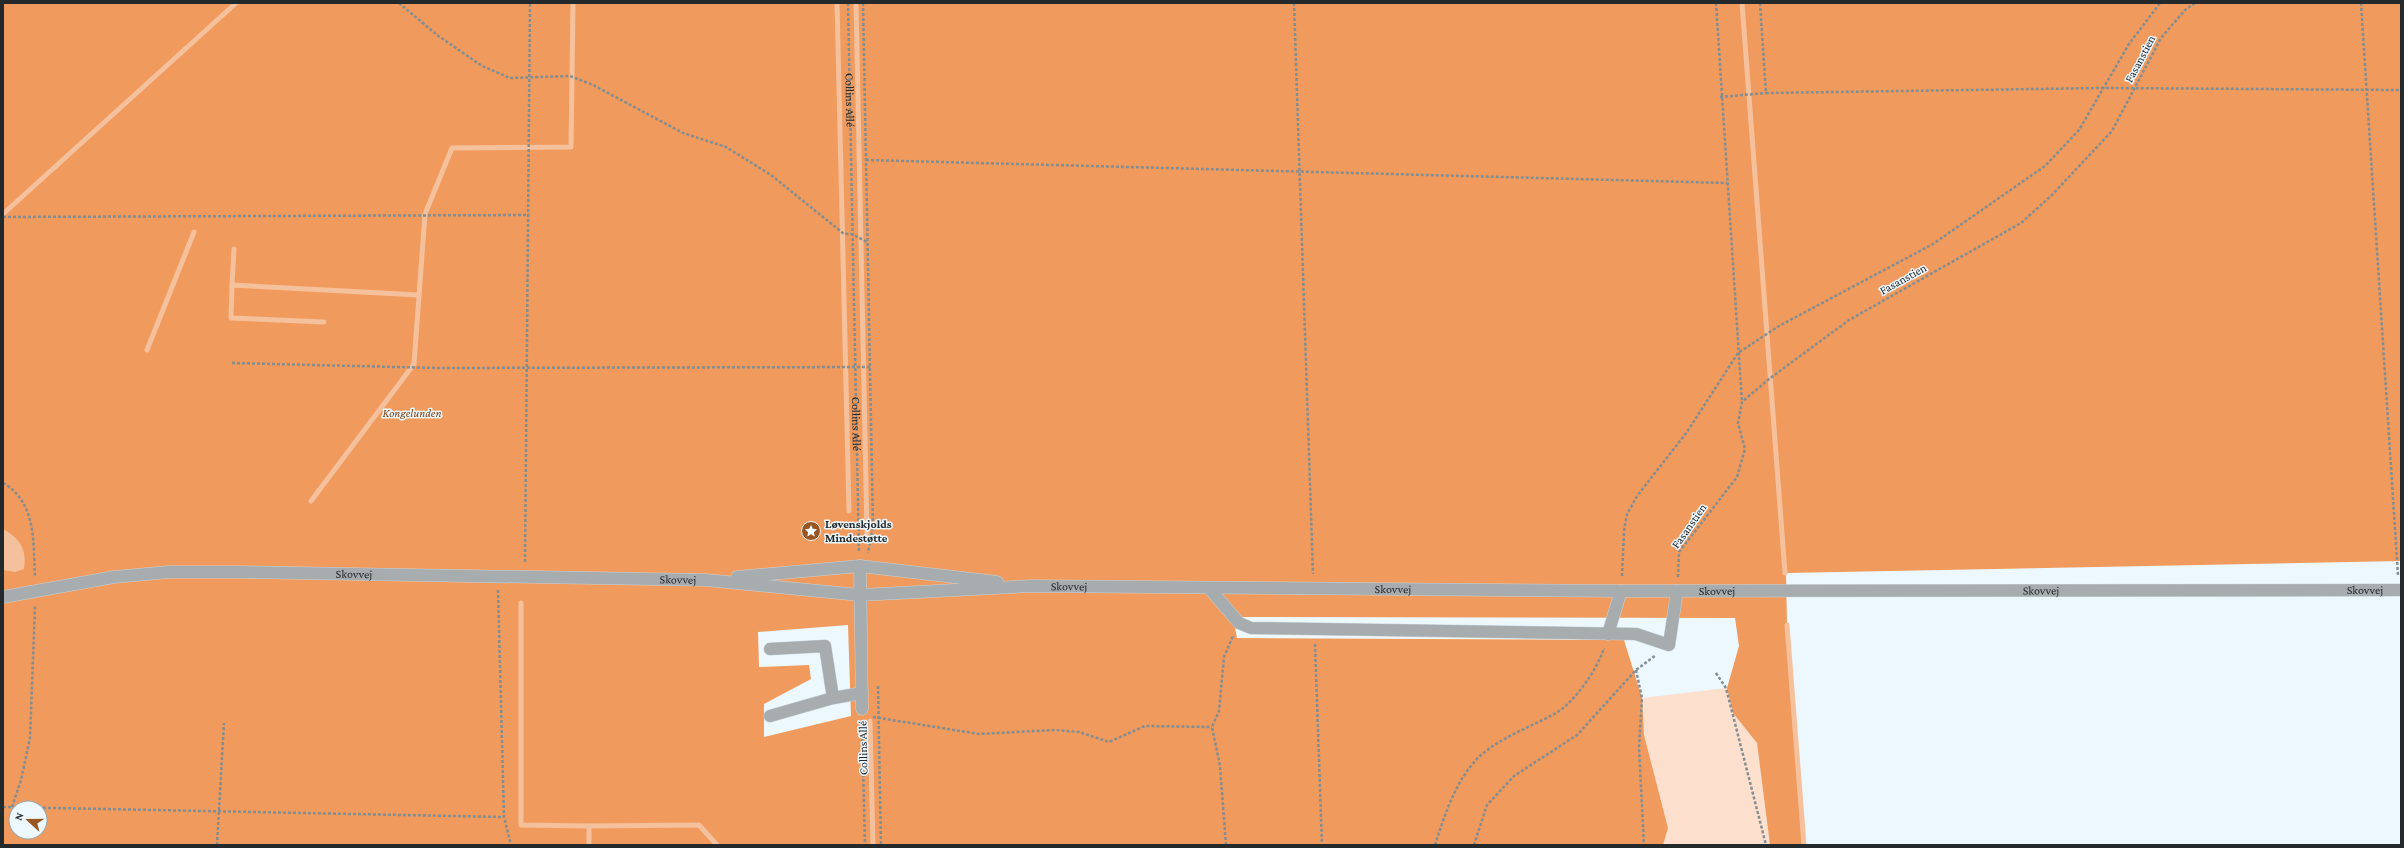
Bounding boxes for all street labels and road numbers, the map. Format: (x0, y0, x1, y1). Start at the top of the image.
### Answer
street label: Fasanstien (2122, 33, 2159, 85)
street label: Collins Allé (842, 73, 857, 127)
street label: Fasanstien (1877, 260, 1929, 298)
street label: Collins Allé (849, 397, 864, 451)
street label: Fasanstien (1669, 500, 1710, 551)
street label: Skovvej (336, 567, 372, 581)
street label: Skovvej (660, 572, 696, 587)
street label: Skovvej (1051, 579, 1087, 593)
street label: Skovvej (1375, 582, 1411, 596)
street label: Skovvej (2023, 583, 2059, 597)
street label: Skovvej (2347, 583, 2383, 597)
street label: Skovvej (1699, 584, 1735, 598)
street label: Collins Allé (856, 721, 870, 775)

